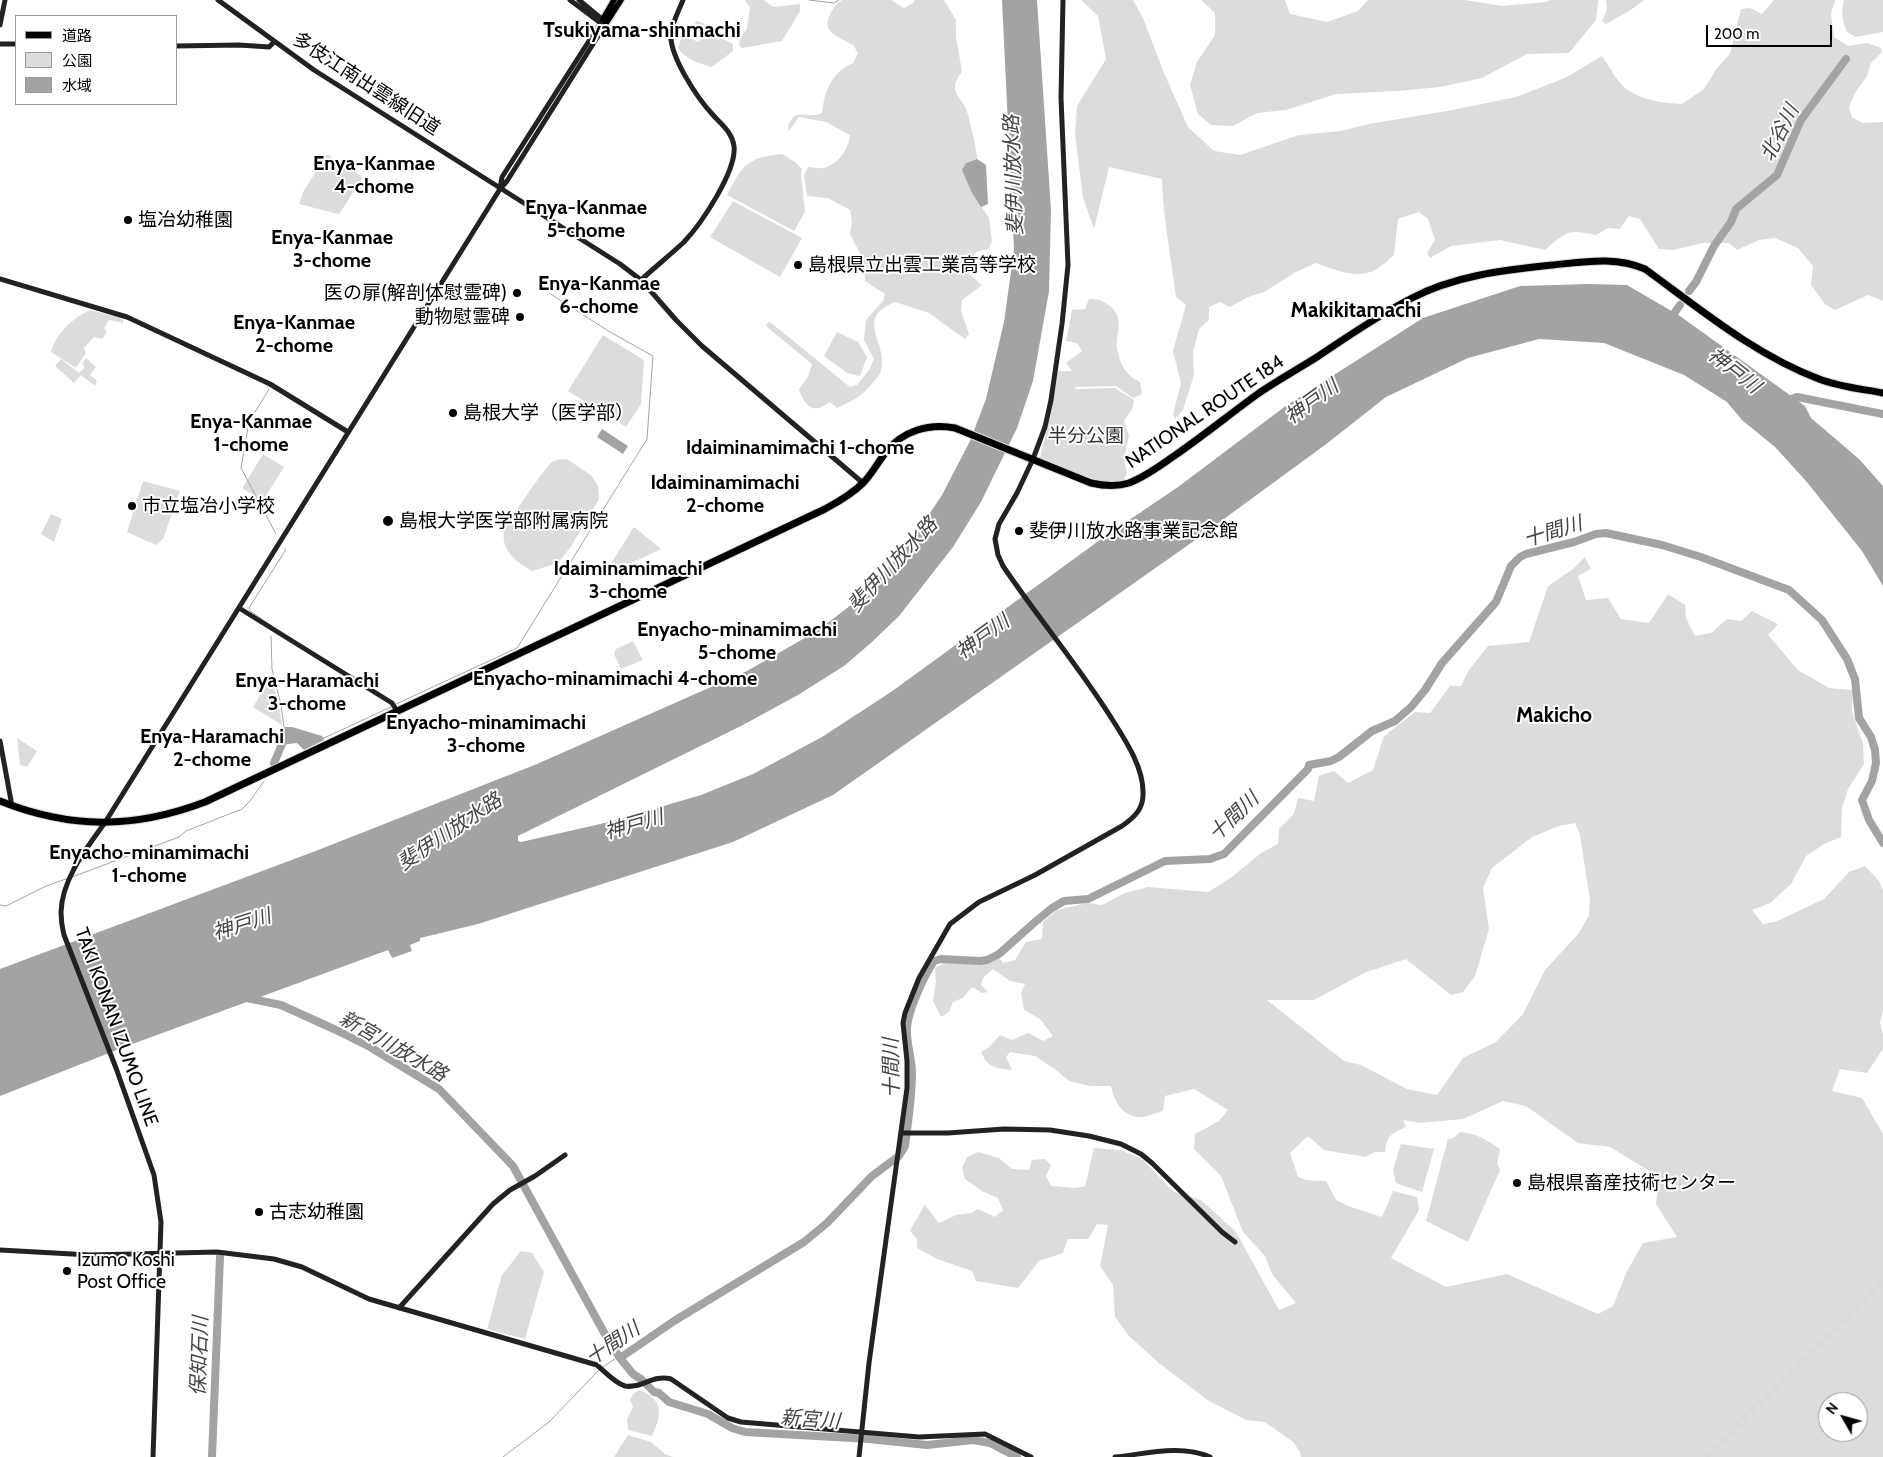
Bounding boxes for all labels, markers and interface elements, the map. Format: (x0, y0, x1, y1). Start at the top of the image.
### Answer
legend (15, 15, 178, 105)
scale bar (1708, 15, 1834, 47)
district label: Tsukiyama-shinmachi (543, 18, 741, 44)
text: 200 m (1714, 25, 1759, 43)
text: 道路 (62, 27, 92, 45)
street label: 多伎江南出雲線旧道 (288, 28, 444, 140)
text: 公園 (62, 52, 92, 70)
text: 水域 (62, 77, 92, 95)
water label: 北谷川 (1756, 101, 1804, 165)
water label: 斐伊川放水路 (1000, 115, 1028, 235)
district label: Enya-Kanmae 4-chome (313, 152, 435, 199)
district label: Enya-Kanmae 5-chome (525, 196, 647, 243)
place label: 塩冶幼稚園 (138, 209, 233, 231)
marker: 塩冶幼稚園 (122, 214, 134, 226)
district label: Enya-Kanmae 3-chome (271, 226, 393, 273)
place label: 島根県立出雲工業高等学校 (808, 254, 1036, 276)
marker: 島根県立出雲工業高等学校 (792, 259, 804, 271)
district label: Enya-Kanmae 6-chome (538, 272, 660, 319)
place label: 医の扉(解剖体慰霊碑) (324, 282, 507, 304)
marker: 医の扉(解剖体慰霊碑) (511, 287, 523, 299)
district label: Makikitamachi (1291, 298, 1421, 324)
place label: 動物慰霊碑 (415, 306, 510, 328)
district label: Enya-Kanmae 2-chome (233, 311, 355, 358)
marker: 動物慰霊碑 (514, 311, 526, 323)
water label: 神戸川 (1703, 343, 1765, 399)
street label: NATIONAL ROUTE 184 (1122, 351, 1288, 473)
water label: 神戸川 (1281, 375, 1343, 429)
place label: 島根大学（医学部） (463, 402, 634, 424)
marker: 島根大学（医学部） (447, 407, 459, 419)
district label: Enya-Kanmae 1-chome (190, 410, 312, 457)
park label: 半分公園 (1048, 425, 1124, 447)
district label: Idaiminamimachi 1-chome (686, 436, 914, 460)
district label: Idaiminamimachi 2-chome (650, 471, 800, 518)
place label: 市立塩冶小学校 (142, 495, 275, 517)
marker: 市立塩冶小学校 (126, 500, 138, 512)
place label: 島根大学医学部附属病院 (399, 510, 608, 532)
water label: 十間川 (1521, 512, 1585, 552)
water label: 斐伊川放水路 (843, 513, 943, 617)
marker: 島根大学医学部附属病院 (381, 514, 395, 528)
place label: 斐伊川放水路事業記念館 (1029, 520, 1238, 542)
marker: 斐伊川放水路事業記念館 (1013, 525, 1025, 537)
district label: Idaiminamimachi 3-chome (553, 557, 703, 604)
water label: 神戸川 (952, 610, 1014, 664)
district label: Enyacho-minamimachi 5-chome (637, 618, 837, 665)
district label: Enyacho-minamimachi 4-chome (473, 667, 757, 691)
district label: Enya-Haramachi 3-chome (235, 669, 379, 716)
district label: Makicho (1516, 703, 1592, 729)
district label: Enyacho-minamimachi 3-chome (386, 711, 586, 758)
district label: Enya-Haramachi 2-chome (140, 725, 284, 772)
water label: 十間川 (1204, 788, 1264, 846)
water label: 斐伊川放水路 (394, 789, 506, 875)
water label: 神戸川 (602, 805, 666, 845)
district label: Enyacho-minamimachi 1-chome (49, 841, 249, 888)
water label: 神戸川 (210, 904, 274, 946)
street label: TAKI KONAN IZUMO LINE (69, 925, 163, 1129)
water label: 新宮川放水路 (335, 1007, 451, 1087)
water label: 十間川 (879, 1038, 905, 1098)
place label: 島根県畜産技術センター (1527, 1172, 1736, 1194)
marker: 島根県畜産技術センター (1511, 1177, 1523, 1189)
place label: 古志幼稚園 (269, 1201, 364, 1223)
marker: 古志幼稚園 (253, 1206, 265, 1218)
place label: Izumo Koshi Post Office (77, 1249, 175, 1293)
marker: Izumo Koshi Post Office (61, 1265, 73, 1277)
water label: 保知石川 (187, 1316, 213, 1396)
water label: 十間川 (581, 1317, 645, 1371)
north arrow (1818, 1392, 1868, 1442)
text: N (1822, 1399, 1842, 1418)
water label: 新宮川 (779, 1406, 841, 1434)

